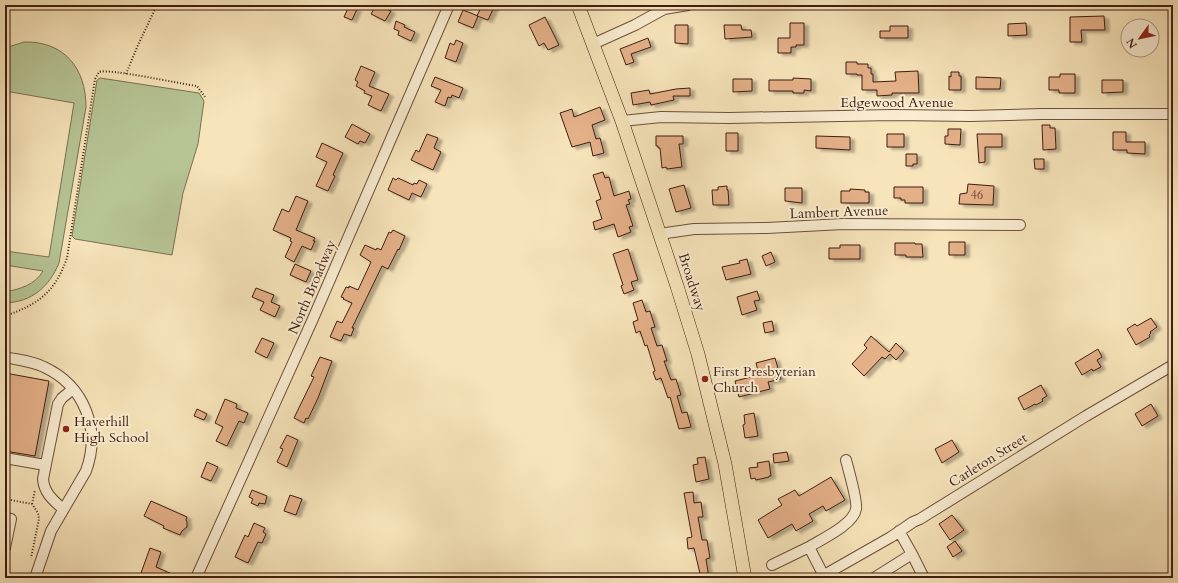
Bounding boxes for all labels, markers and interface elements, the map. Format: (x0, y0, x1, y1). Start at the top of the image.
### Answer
north arrow (1120, 18, 1160, 58)
text: N (1123, 35, 1141, 51)
street label: Edgewood Avenue (840, 93, 954, 112)
house number: 46 (971, 187, 983, 203)
street label: Lambert Avenue (789, 201, 889, 223)
street label: North Broadway (284, 236, 341, 337)
street label: Broadway (674, 250, 711, 314)
place label: First Presbyterian Church (713, 362, 816, 397)
marker: First Presbyterian Church (700, 374, 710, 384)
place label: Haverhill High School (74, 412, 149, 447)
marker: Haverhill High School (61, 424, 71, 434)
street label: Carleton Street (945, 428, 1031, 492)

